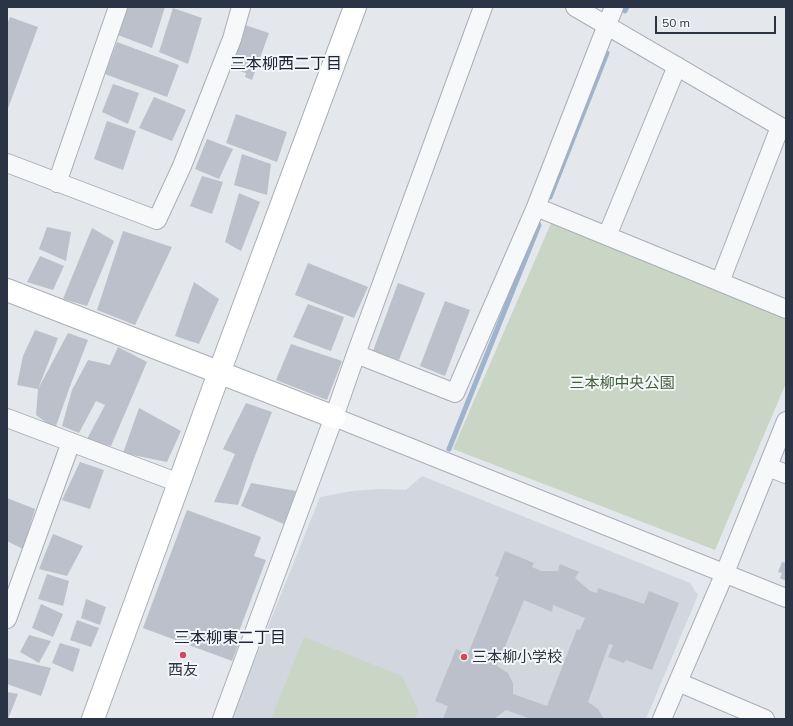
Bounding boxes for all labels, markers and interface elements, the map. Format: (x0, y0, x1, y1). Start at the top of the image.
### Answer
scale bar (657, 8, 778, 34)
text: 50 m (662, 15, 690, 30)
district label: 三本柳西二丁目 (230, 54, 342, 74)
park label: 三本柳中央公園 (570, 374, 674, 392)
district label: 三本柳東二丁目 (174, 628, 286, 648)
place label: 三本柳小学校 (472, 648, 562, 666)
marker: 西友 (178, 650, 188, 660)
marker: 三本柳小学校 (459, 652, 469, 662)
place label: 西友 (168, 661, 198, 679)

